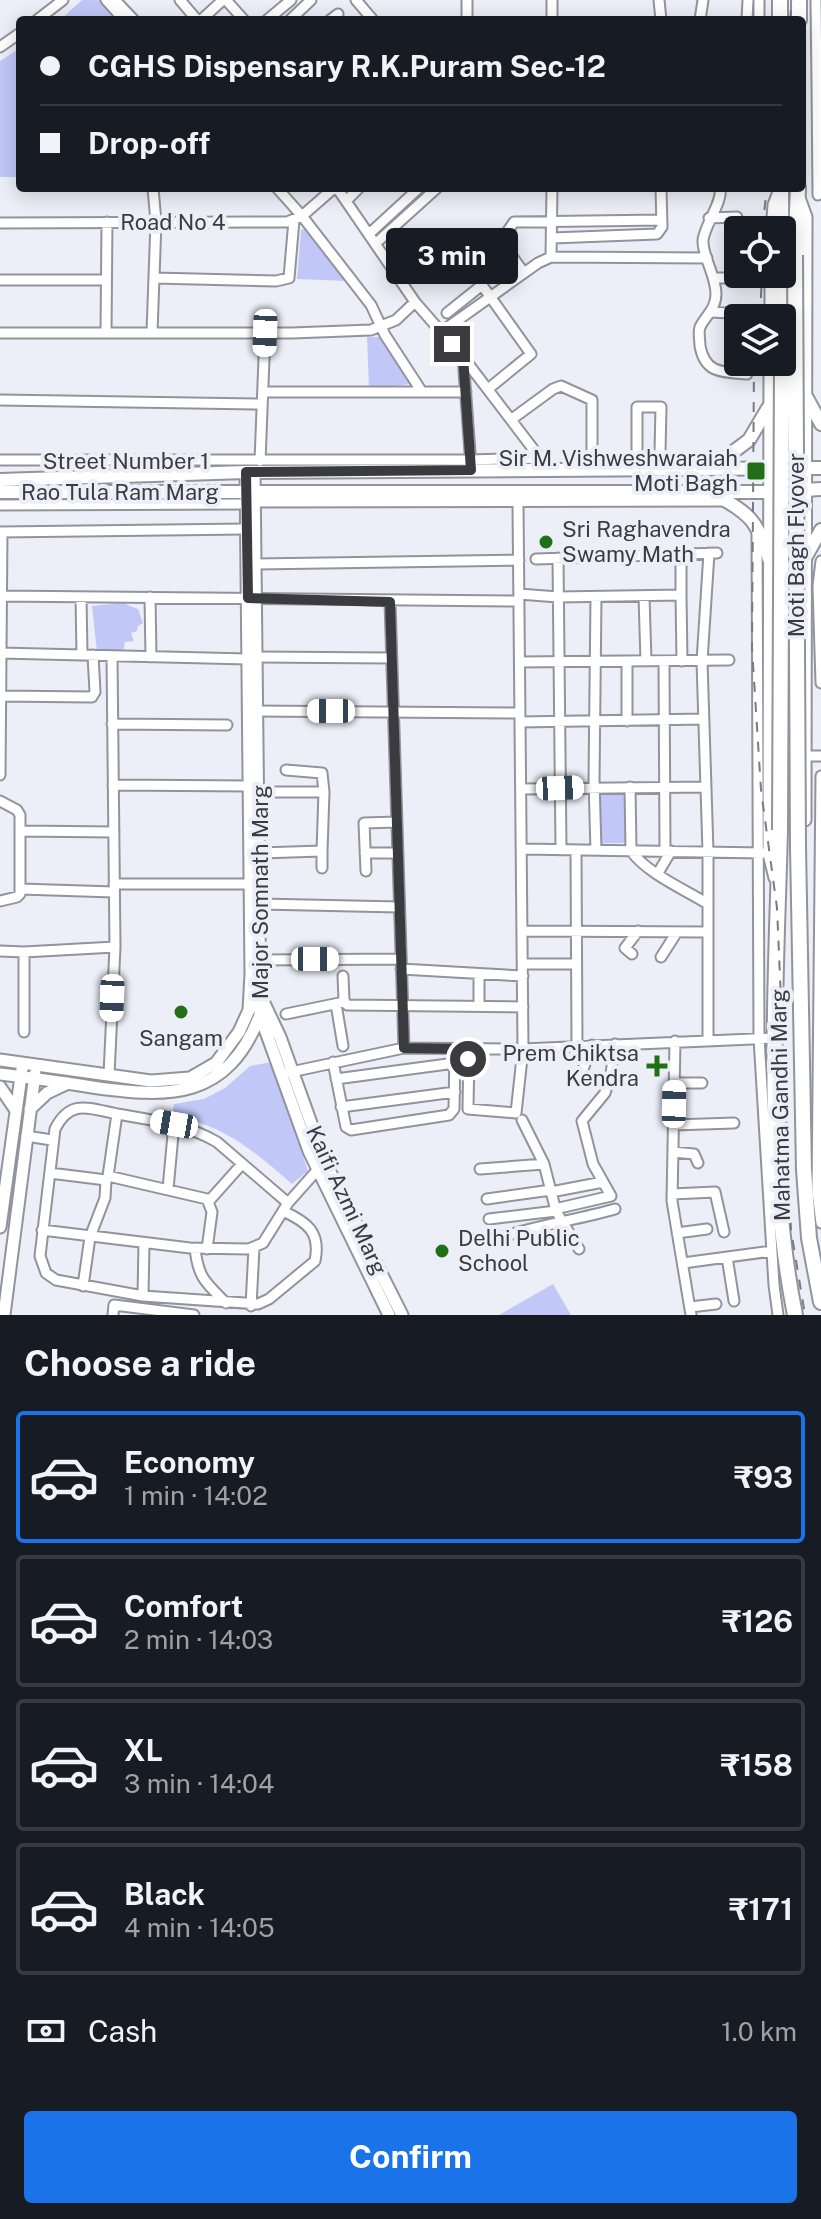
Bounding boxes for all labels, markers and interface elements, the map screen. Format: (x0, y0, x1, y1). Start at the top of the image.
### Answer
text: CGHS Dispensary R.K.Puram Sec-12 (88, 48, 606, 84)
text: Drop-off (88, 125, 210, 161)
street label: Road No 4 (120, 209, 226, 235)
map controls (724, 216, 796, 376)
button: locate (724, 216, 796, 288)
callout: 3 min (386, 228, 518, 284)
text: 3 min (418, 240, 486, 271)
button: layers (724, 304, 796, 376)
car (252, 309, 278, 357)
route end (434, 326, 470, 362)
place label: Sir M. Vishweshwaraiah Moti Bagh (498, 445, 738, 496)
street label: Street Number 1 (43, 448, 209, 474)
street label: Moti Bagh Flyover (783, 453, 809, 637)
marker: Sir M. Vishweshwaraiah Moti Bagh (745, 460, 767, 482)
street label: Rao Tula Ram Marg (21, 479, 219, 505)
place label: Sri Raghavendra Swamy Math (562, 516, 731, 567)
marker: Sri Raghavendra Swamy Math (537, 533, 555, 551)
car (307, 699, 355, 723)
car (536, 775, 584, 801)
street label: Major Somnath Marg (247, 785, 273, 999)
car (291, 947, 339, 971)
car (99, 974, 125, 1022)
street label: Mahatma Gandhi Marg (765, 989, 795, 1221)
marker: Sangam (172, 1003, 190, 1021)
place label: Sangam (139, 1025, 223, 1051)
place label: Prem Chiktsa Kendra (502, 1040, 639, 1091)
route start (450, 1041, 486, 1077)
marker: Prem Chiktsa Kendra (646, 1055, 668, 1077)
car (662, 1080, 686, 1128)
car (148, 1108, 200, 1140)
street label: Kaifi Azmi Marg (301, 1121, 393, 1279)
place label: Delhi Public School (458, 1225, 580, 1276)
marker: Delhi Public School (433, 1242, 451, 1260)
text: Choose a ride (24, 1342, 256, 1384)
icon: car (28, 1441, 100, 1513)
text: Economy (124, 1444, 255, 1480)
text: ₹93 (734, 1459, 793, 1495)
text: 1 min · 14:02 (124, 1480, 268, 1511)
icon: car (28, 1585, 100, 1657)
text: Comfort (124, 1588, 243, 1624)
text: ₹126 (722, 1603, 793, 1639)
text: 2 min · 14:03 (124, 1624, 273, 1655)
icon: car (28, 1729, 100, 1801)
text: XL (124, 1732, 163, 1768)
text: ₹158 (720, 1747, 793, 1783)
text: 3 min · 14:04 (124, 1768, 274, 1799)
icon: car (28, 1873, 100, 1945)
text: Black (124, 1876, 205, 1912)
text: ₹171 (729, 1891, 793, 1927)
text: 4 min · 14:05 (124, 1912, 275, 1943)
icon: cash (24, 2009, 68, 2053)
text: Cash (88, 2013, 157, 2049)
text: 1.0 km (721, 2016, 797, 2047)
button: Confirm (24, 2111, 797, 2203)

